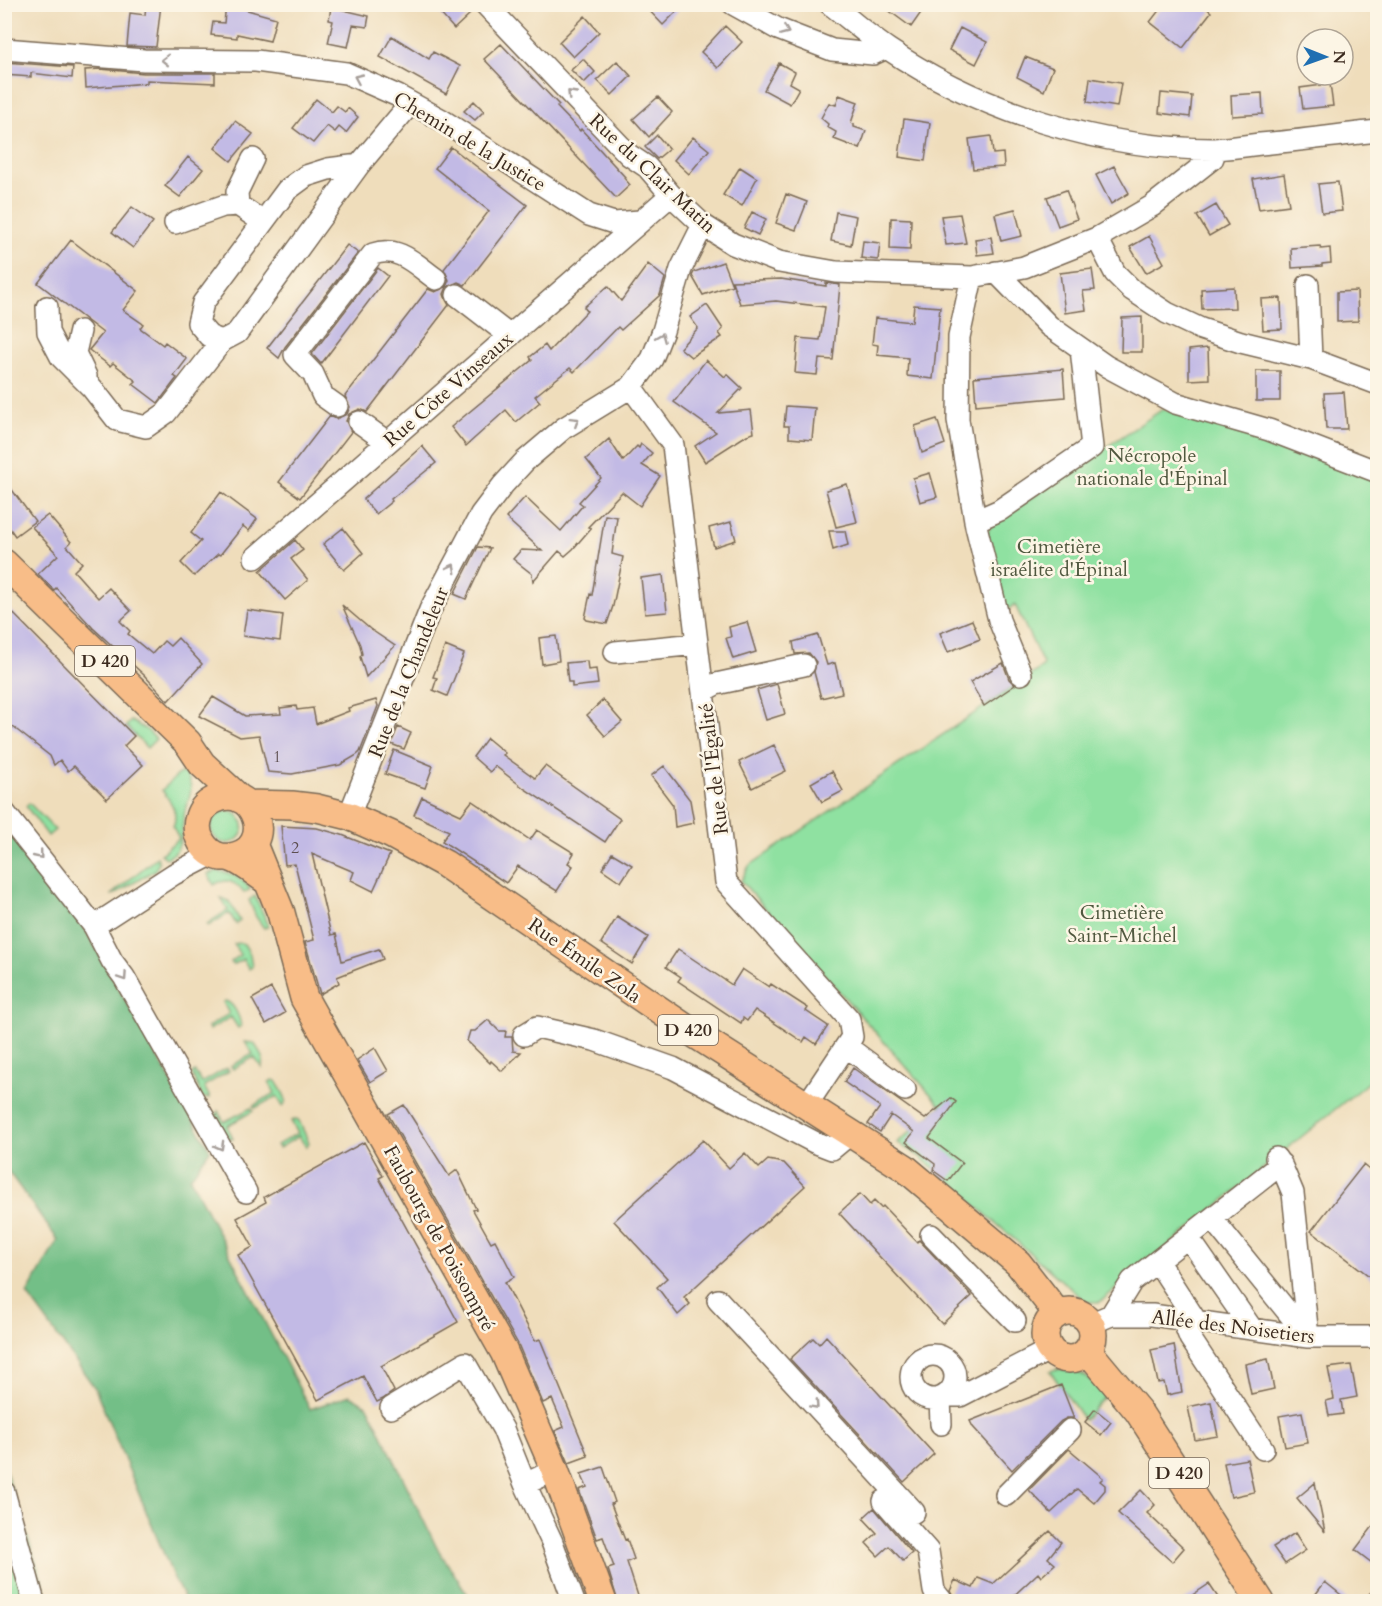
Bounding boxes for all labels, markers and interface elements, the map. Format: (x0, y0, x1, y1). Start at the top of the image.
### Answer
one-way arrow (778, 24, 789, 36)
north arrow (1295, 27, 1355, 87)
text: N (1328, 50, 1350, 64)
one-way arrow (160, 54, 169, 66)
one-way arrow (353, 73, 364, 85)
street label: Chemin de la Justice (388, 85, 551, 198)
one-way arrow (567, 91, 578, 102)
street label: Rue du Clair Matin (583, 107, 722, 240)
street label: Rue Côte Vinseaux (378, 326, 519, 453)
one-way arrow (654, 332, 666, 343)
one-way arrow (569, 417, 579, 429)
park label: Nécropole nationale d'Épinal (1076, 442, 1228, 492)
park label: Cimetière israélite d'Épinal (990, 533, 1128, 583)
one-way arrow (445, 564, 456, 575)
street label: Rue de la Chandeleur (362, 582, 455, 762)
road number: D 420 (75, 646, 135, 676)
street label: Rue de l'Égalité (692, 702, 735, 836)
house number: 1 (273, 746, 281, 768)
house number: 2 (291, 837, 299, 859)
one-way arrow (32, 849, 43, 860)
park label: Cimetière Saint-Michel (1067, 899, 1177, 949)
street label: Rue Émile Zola (523, 911, 647, 1010)
one-way arrow (116, 970, 127, 981)
road number: D 420 (658, 1015, 718, 1045)
one-way arrow (213, 1140, 224, 1150)
street label: Faubourg de Poissompré (377, 1140, 502, 1336)
street label: Allée des Noisetiers (1150, 1303, 1316, 1350)
one-way arrow (808, 1399, 819, 1409)
road number: D 420 (1149, 1458, 1209, 1488)

